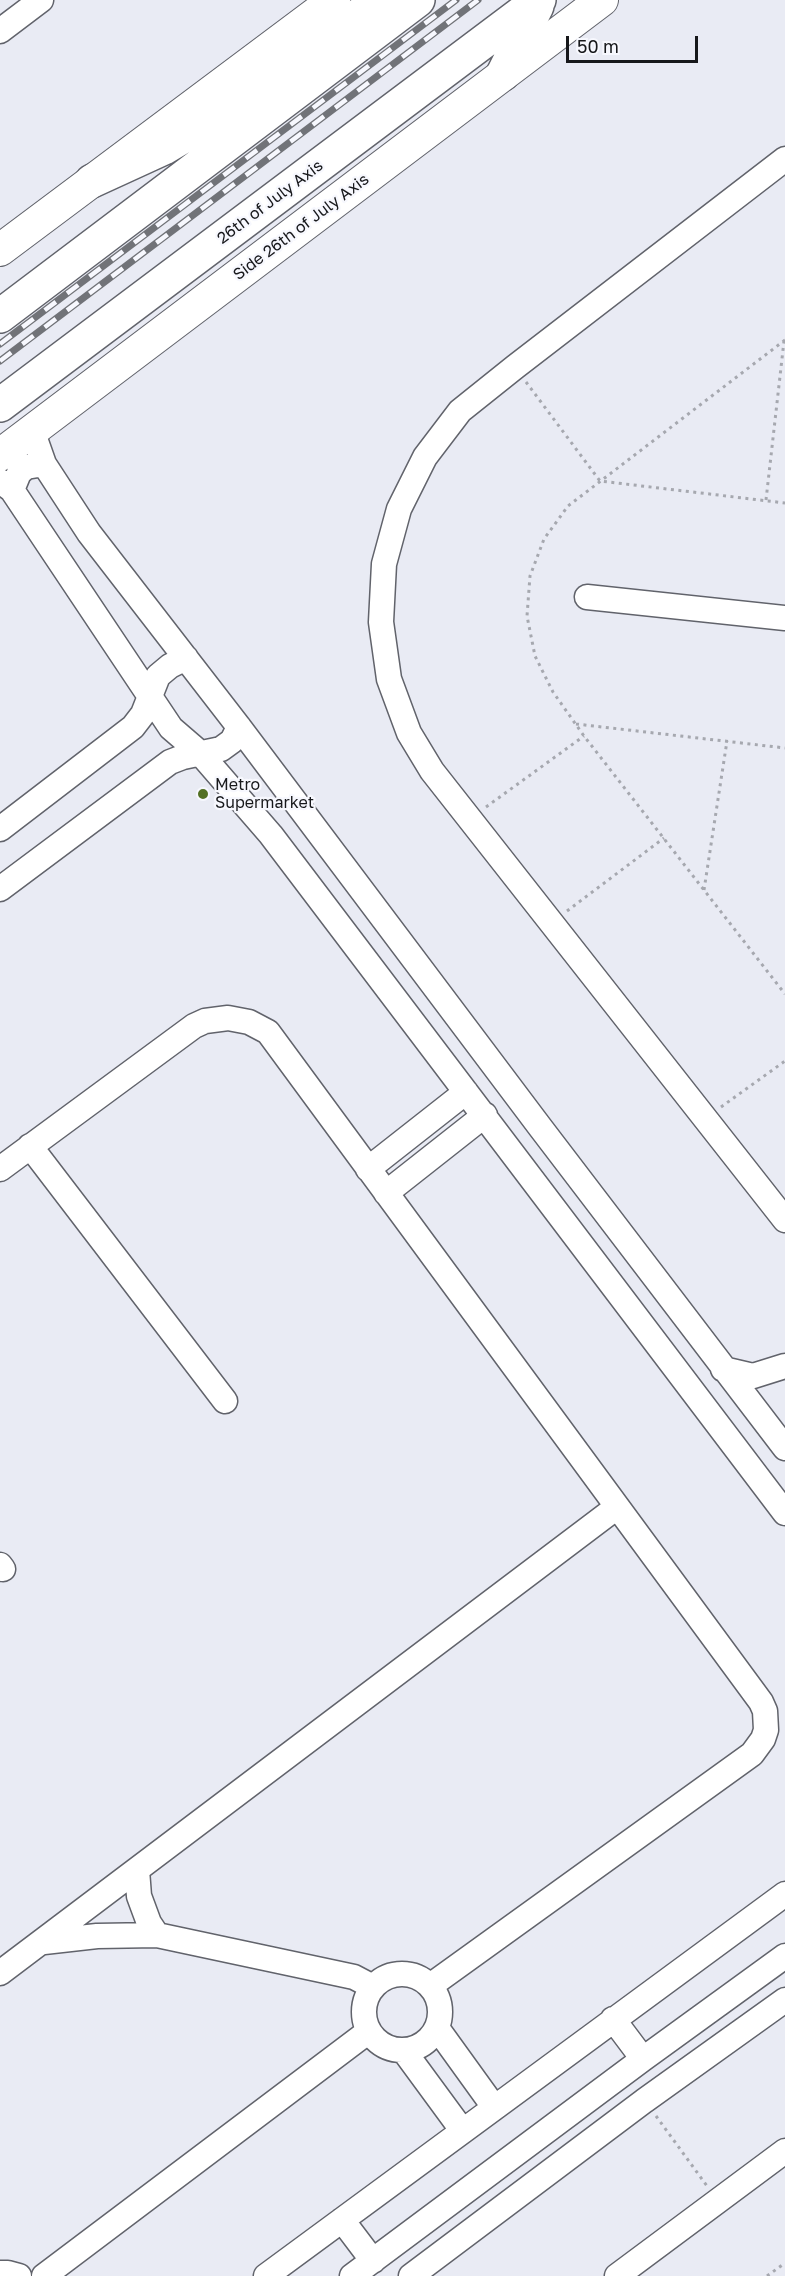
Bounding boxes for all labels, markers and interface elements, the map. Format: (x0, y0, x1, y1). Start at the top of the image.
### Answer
scale bar (569, 24, 701, 62)
text: 50 m (577, 35, 619, 57)
street label: 26th of July Axis (213, 156, 327, 248)
street label: Side 26th of July Axis (229, 170, 373, 284)
place label: Metro Supermarket (215, 775, 314, 813)
marker: Metro Supermarket (196, 787, 210, 801)

